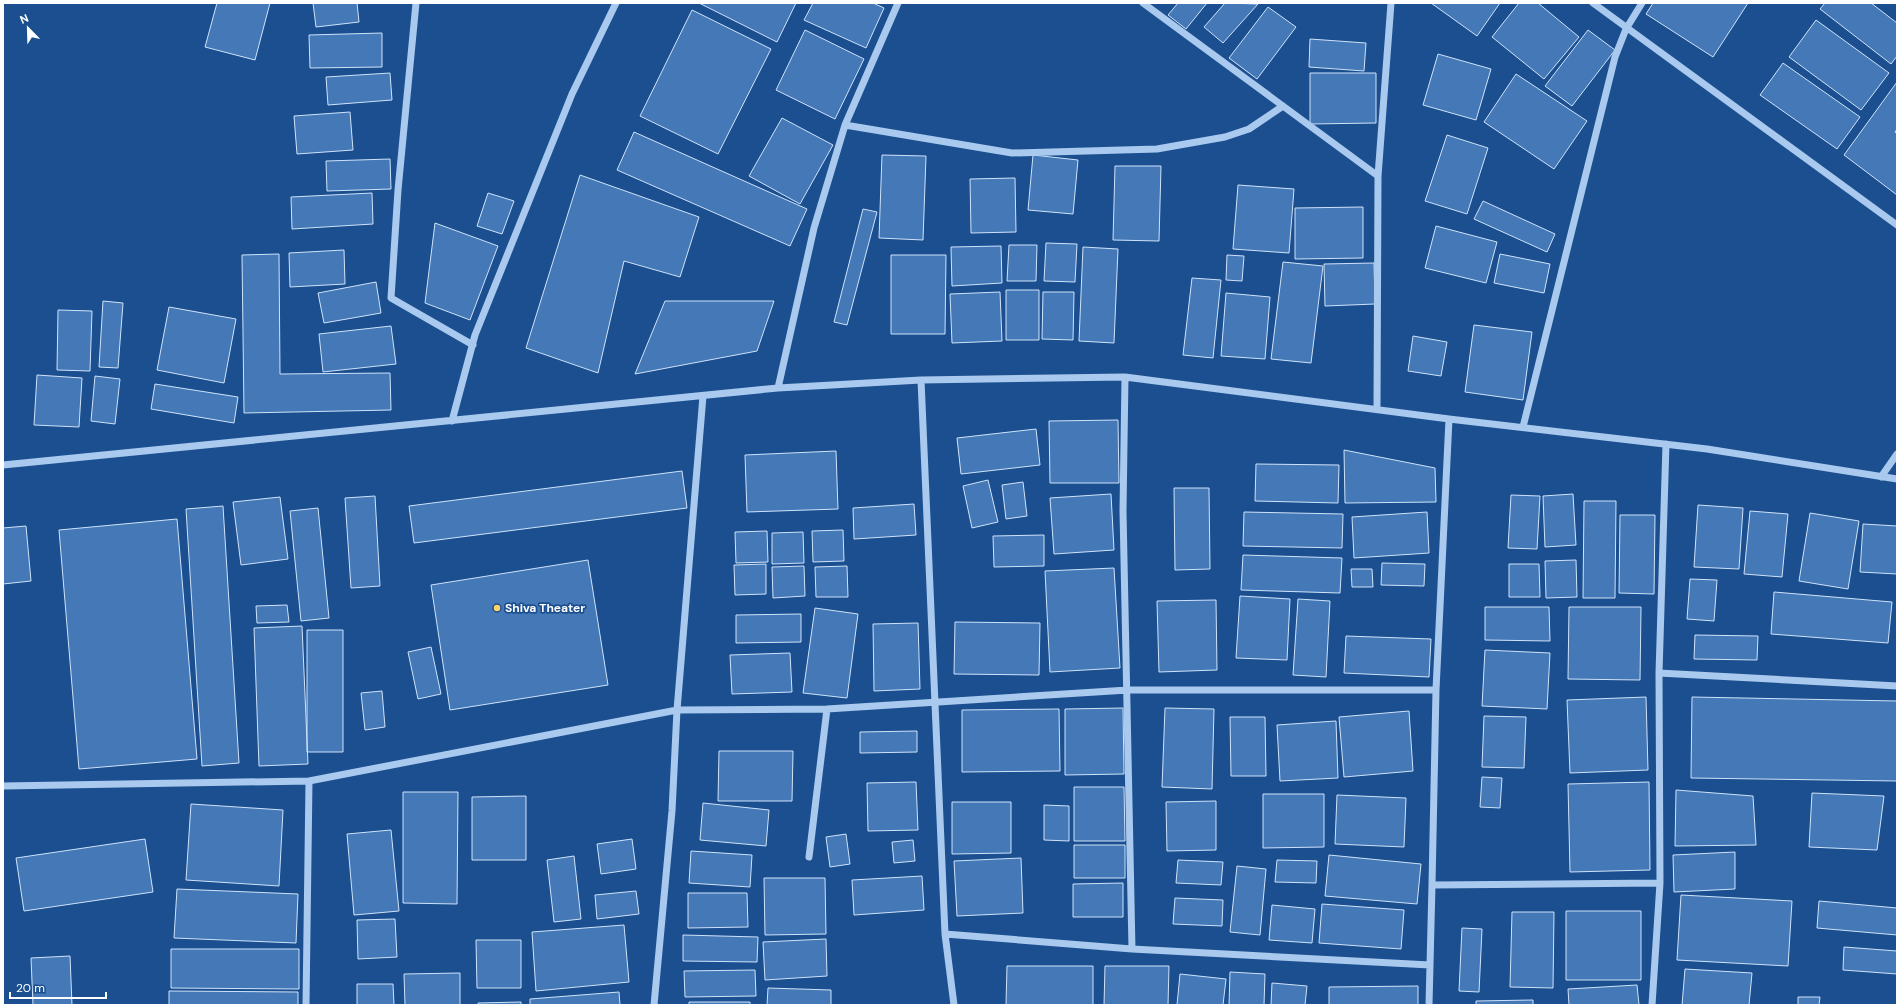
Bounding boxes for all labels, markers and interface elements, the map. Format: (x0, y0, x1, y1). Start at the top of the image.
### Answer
north arrow (8, 8, 48, 48)
text: N (18, 11, 31, 27)
place label: Shiva Theater (505, 600, 585, 616)
marker: Shiva Theater (492, 603, 502, 613)
scale bar (10, 974, 106, 1000)
text: 20 m (16, 980, 45, 996)

